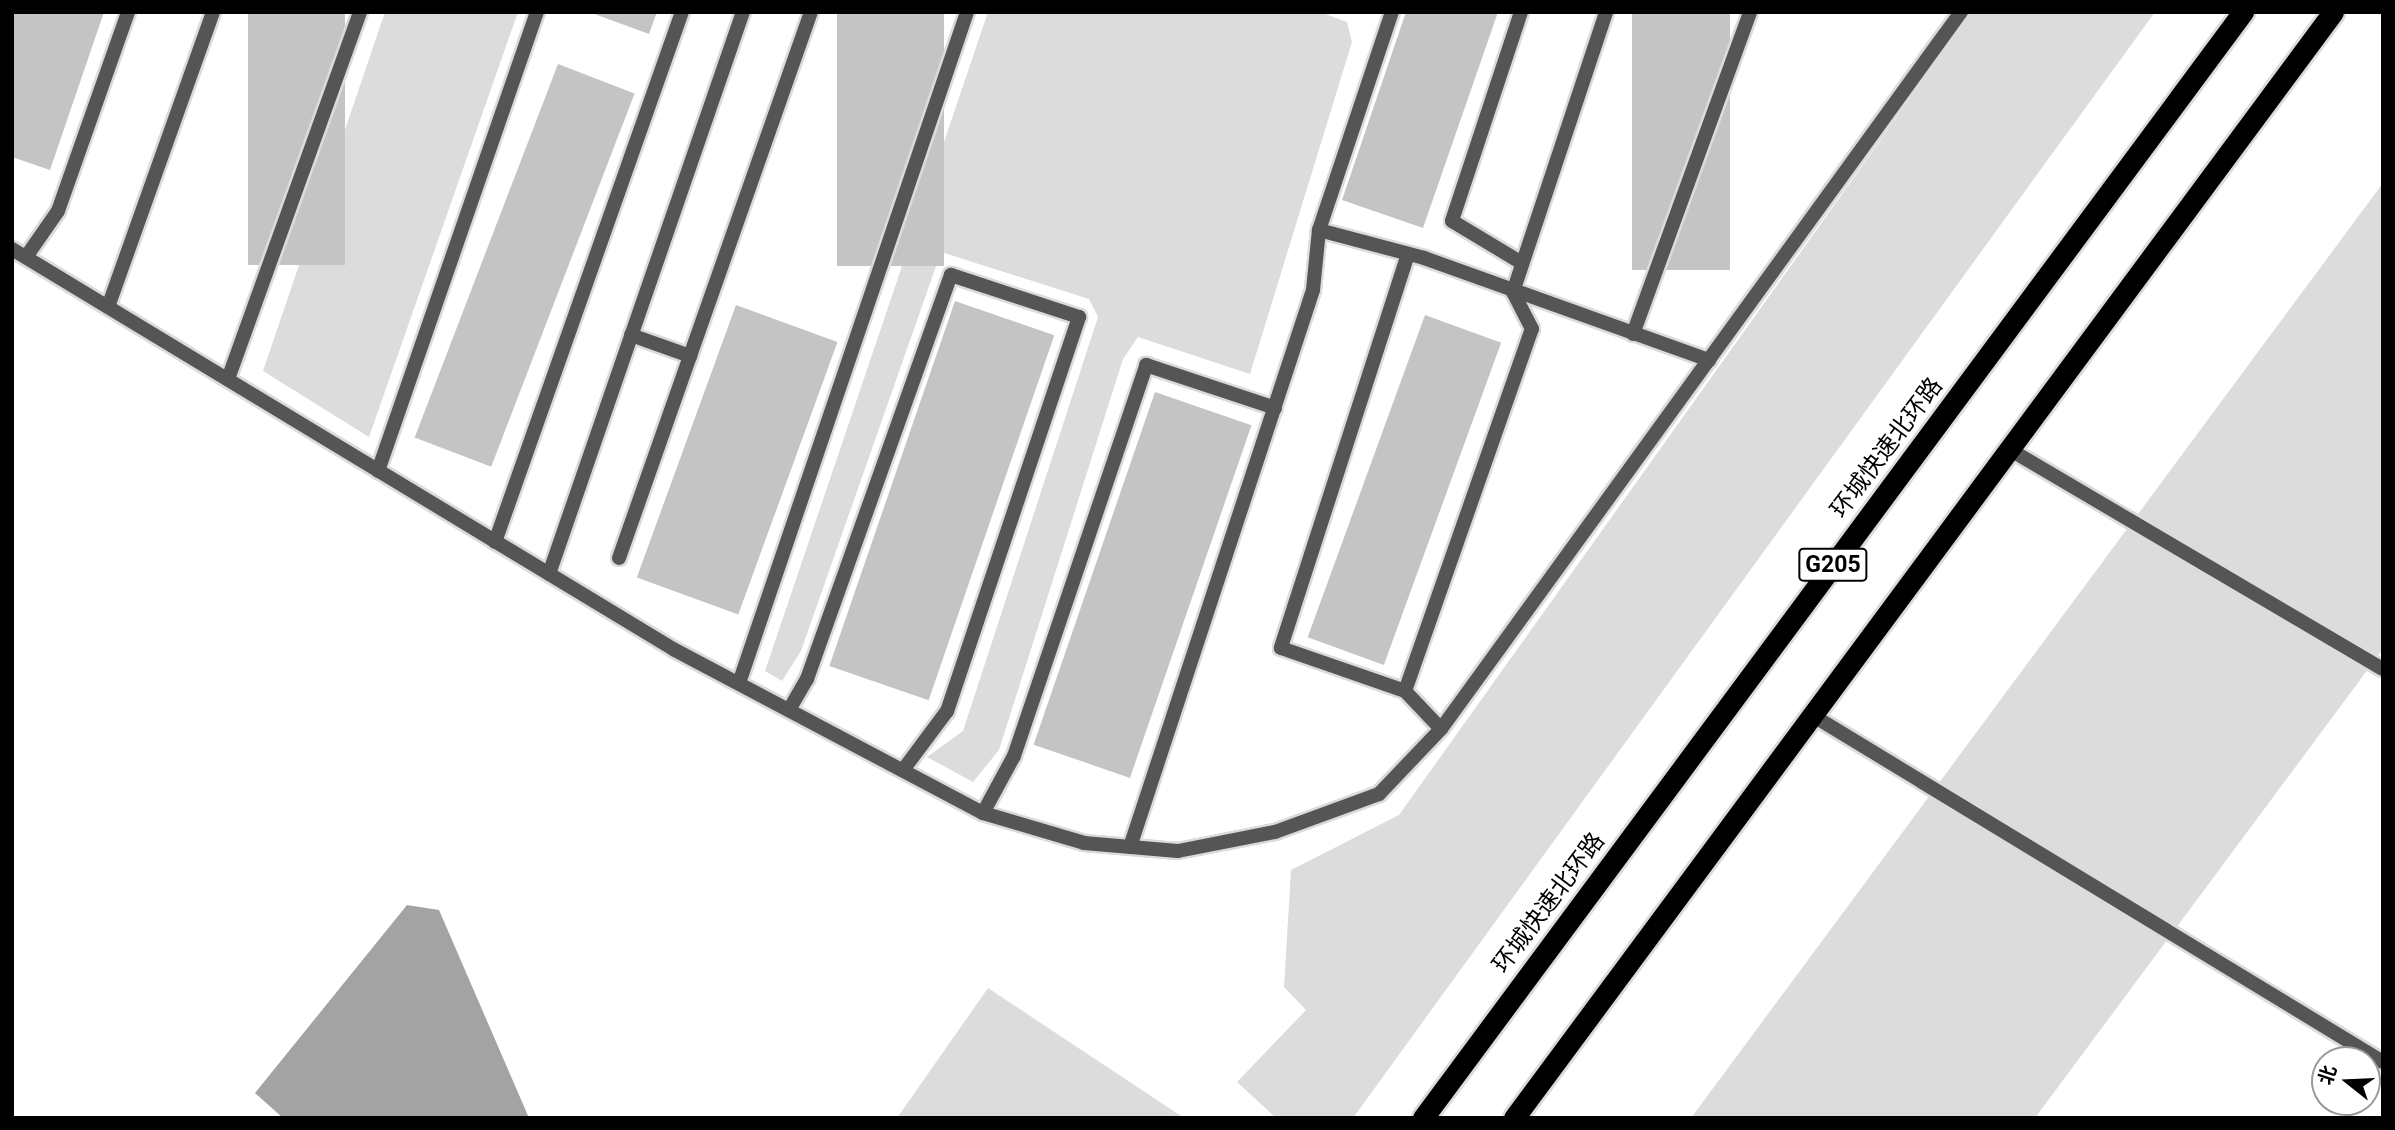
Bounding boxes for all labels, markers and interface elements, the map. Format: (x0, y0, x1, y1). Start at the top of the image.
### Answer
street label: 环城快速北环路 (1825, 372, 1949, 524)
road number: G205 (1798, 545, 1868, 584)
street label: 环城快速北环路 (1487, 827, 1611, 979)
north arrow (2311, 1046, 2381, 1116)
text: 北 (2314, 1062, 2341, 1088)

